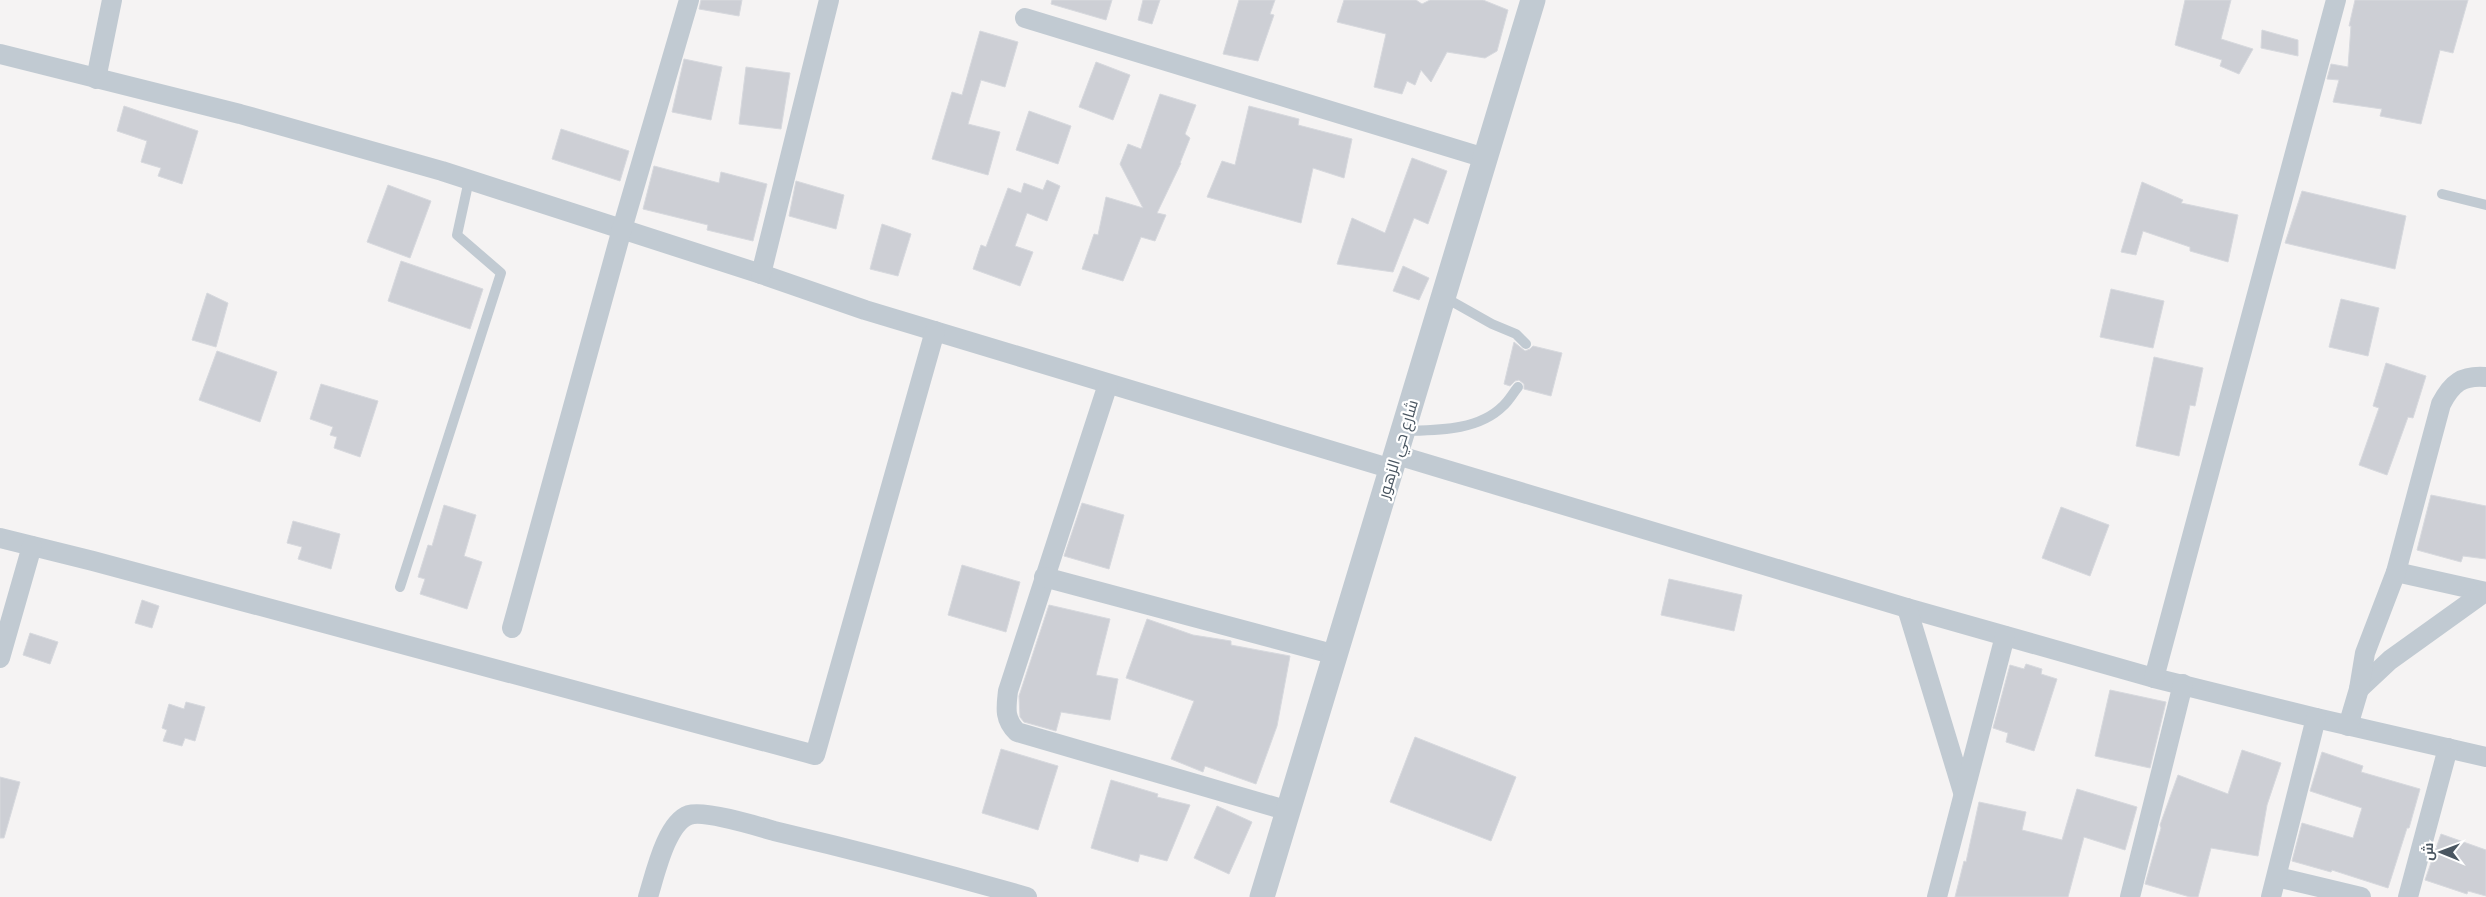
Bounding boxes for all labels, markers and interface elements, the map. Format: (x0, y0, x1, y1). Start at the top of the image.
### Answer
street label: شارع حي الزهور (1374, 397, 1426, 503)
north arrow (2416, 827, 2466, 877)
text: ش (2420, 843, 2437, 861)

